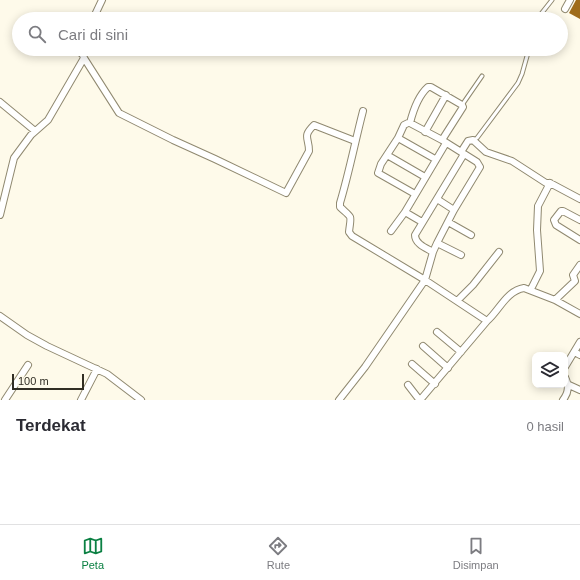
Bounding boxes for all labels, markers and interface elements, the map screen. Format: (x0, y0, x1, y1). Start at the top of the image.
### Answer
search box (12, 12, 568, 56)
icon: search (26, 23, 48, 45)
text: Cari di sini (58, 26, 128, 43)
map controls (532, 352, 568, 388)
button: layers (532, 352, 568, 388)
scale bar (12, 372, 84, 391)
text: 100 m (18, 375, 49, 387)
text: Terdekat (16, 416, 86, 435)
text: 0 hasil (526, 419, 564, 434)
tab: Peta (81, 535, 104, 571)
tab: Rute (267, 535, 290, 571)
tab: Disimpan (453, 535, 499, 571)

